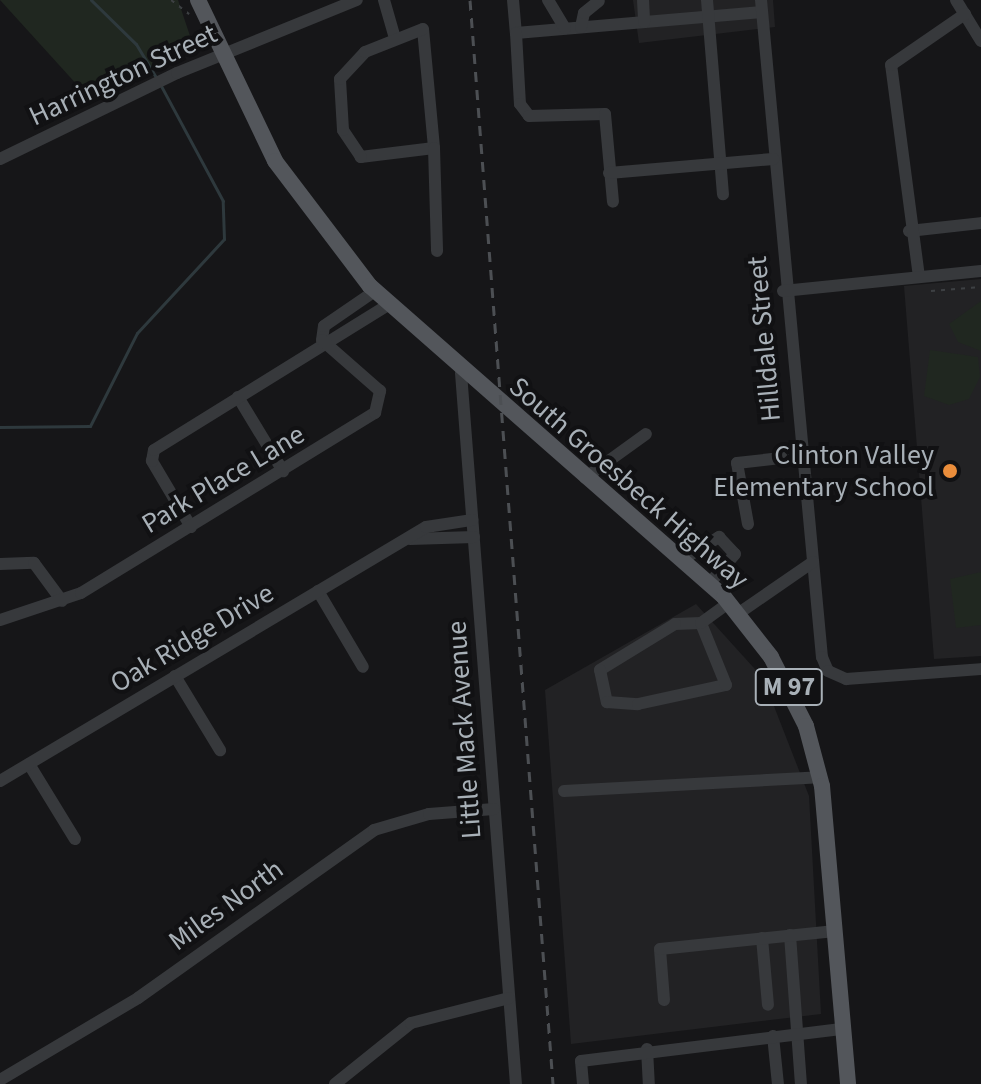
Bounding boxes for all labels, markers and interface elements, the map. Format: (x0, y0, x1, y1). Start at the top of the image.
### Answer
street label: Harrington Street (24, 17, 222, 133)
street label: Hilldale Street (740, 255, 788, 423)
street label: South Groesbeck Highway (502, 370, 756, 596)
street label: Park Place Lane (136, 417, 310, 541)
place label: Clinton Valley Elementary School (713, 438, 934, 504)
marker: Clinton Valley Elementary School (941, 462, 959, 480)
street label: Oak Ridge Drive (104, 576, 280, 700)
street label: Little Mack Avenue (440, 620, 488, 840)
road number: M 97 (753, 665, 825, 709)
street label: Miles North (162, 852, 290, 958)

